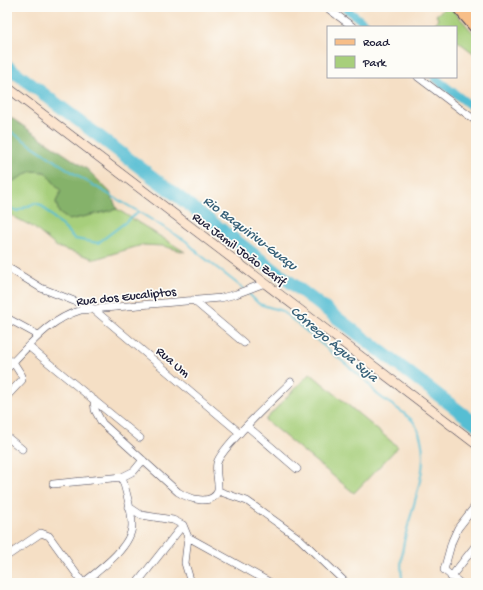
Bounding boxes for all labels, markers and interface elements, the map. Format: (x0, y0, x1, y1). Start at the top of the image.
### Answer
legend (327, 26, 457, 78)
text: Road (363, 37, 390, 51)
text: Park (362, 57, 388, 71)
water label: Rio Baquirivu-Guaçu (199, 193, 301, 276)
street label: Rua Jamil João Zarif (189, 210, 289, 291)
street label: Rua dos Eucaliptos (76, 285, 178, 310)
water label: Córrego Água Suja (286, 303, 382, 387)
street label: Rua Um (152, 344, 193, 382)

